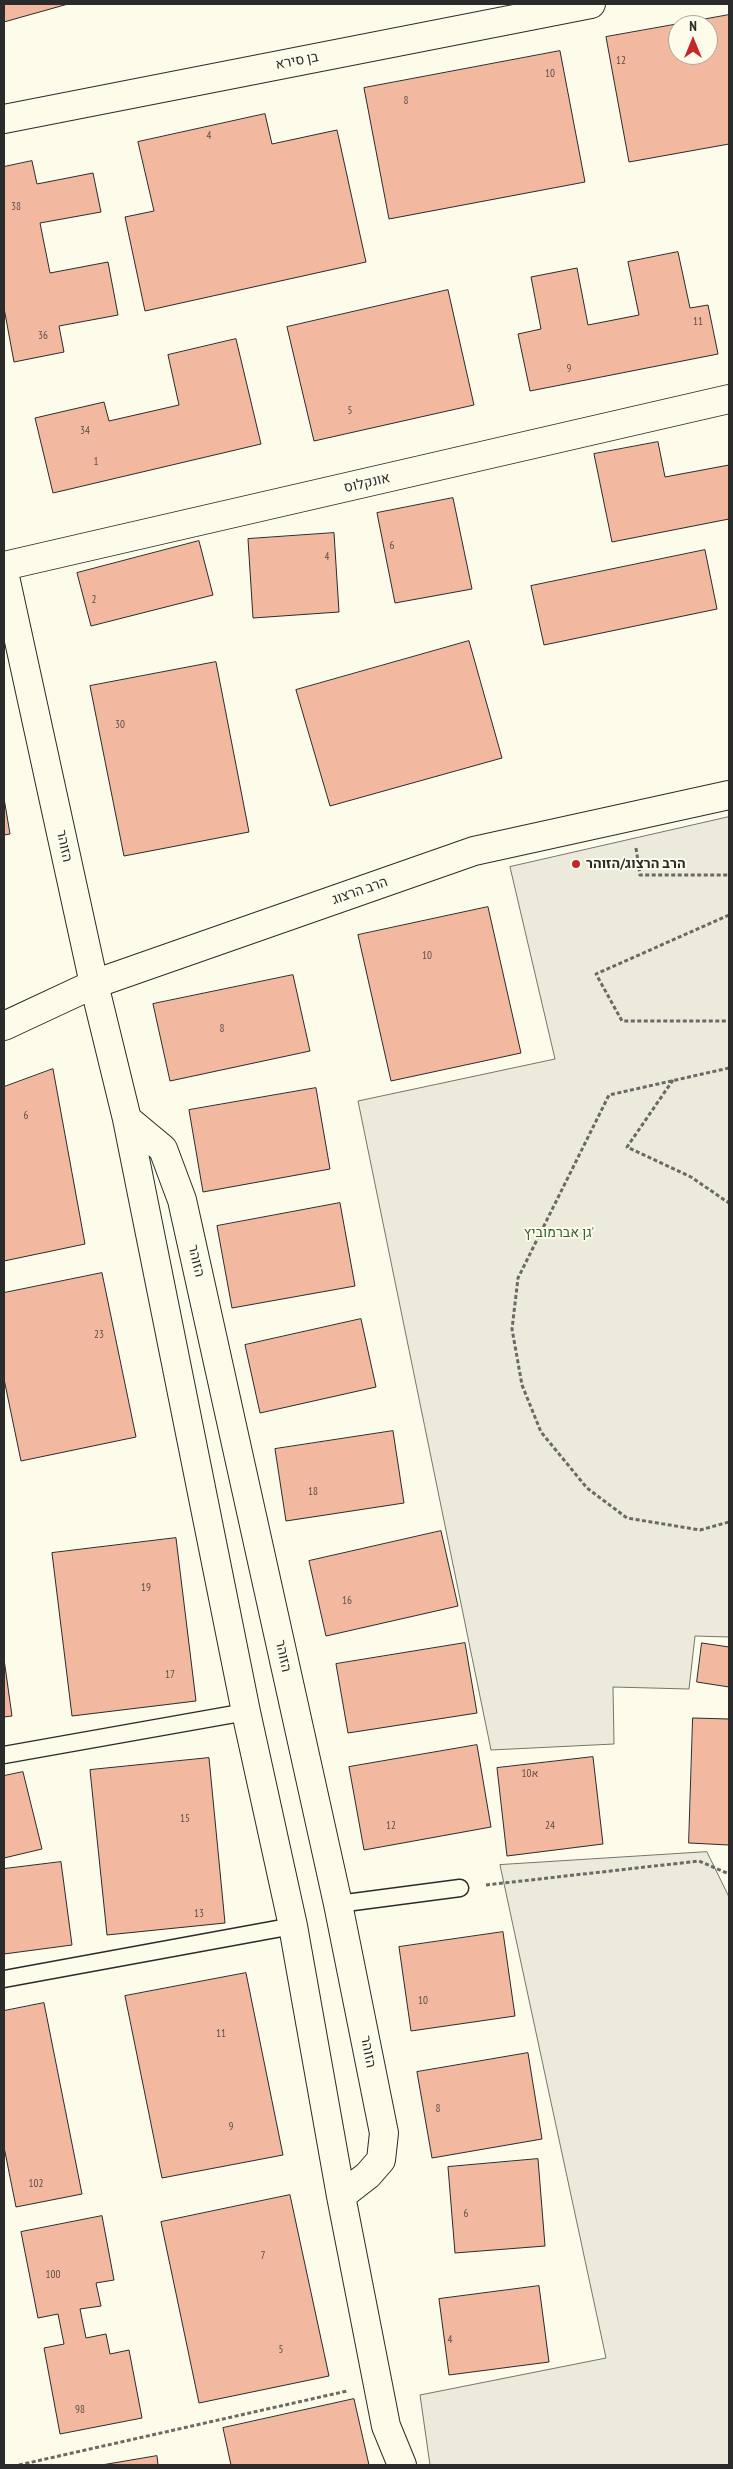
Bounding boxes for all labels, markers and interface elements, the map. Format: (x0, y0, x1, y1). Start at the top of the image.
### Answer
north arrow (668, 15, 718, 65)
text: N (689, 17, 697, 35)
street label: בן סירא (274, 49, 320, 73)
house number: 12 (616, 54, 626, 68)
house number: 10 (545, 67, 555, 81)
house number: 8 (404, 94, 408, 108)
house number: 4 (207, 129, 211, 143)
house number: 38 (11, 200, 21, 214)
house number: 11 (693, 315, 703, 329)
house number: 36 (38, 329, 48, 343)
house number: 9 (567, 362, 571, 376)
house number: 5 (348, 404, 352, 418)
house number: 34 (80, 424, 90, 438)
house number: 1 (94, 455, 98, 469)
street label: אונקלוס (342, 470, 392, 496)
house number: 6 (390, 539, 394, 553)
house number: 4 (325, 550, 329, 564)
house number: 2 (92, 593, 96, 607)
house number: 30 (115, 718, 125, 732)
street label: הזוהר (52, 828, 76, 864)
place label: הרב הרצוג/הזוהר (586, 856, 686, 872)
marker: הרב הרצוג/הזוהר (570, 858, 582, 870)
street label: הרב הרצוג (330, 874, 390, 908)
house number: 10 (422, 949, 432, 963)
house number: 8 (220, 1022, 224, 1036)
house number: 6 (24, 1109, 28, 1123)
park label: גן אברמוביץ' (524, 1225, 594, 1241)
street label: הזוהר (184, 1243, 208, 1279)
house number: 23 (94, 1328, 104, 1342)
house number: 18 (308, 1485, 318, 1499)
house number: 19 (141, 1581, 151, 1595)
house number: 16 (342, 1594, 352, 1608)
street label: הזוהר (271, 1638, 295, 1674)
house number: 17 (165, 1668, 175, 1682)
house number: 10א (522, 1767, 538, 1781)
house number: 15 (180, 1812, 190, 1826)
house number: 12 (386, 1819, 396, 1833)
house number: 24 (545, 1819, 555, 1833)
house number: 13 (194, 1907, 204, 1921)
house number: 10 (418, 1994, 428, 2008)
house number: 11 (216, 2027, 226, 2041)
street label: הזוהר (357, 2034, 379, 2070)
house number: 8 (436, 2102, 440, 2116)
house number: 9 (229, 2120, 233, 2134)
house number: 102 (29, 2177, 43, 2191)
house number: 6 (464, 2207, 468, 2221)
house number: 7 (261, 2249, 265, 2263)
house number: 100 (46, 2268, 60, 2282)
house number: 4 (448, 2333, 452, 2347)
house number: 5 (279, 2343, 283, 2357)
house number: 98 (75, 2403, 85, 2417)

